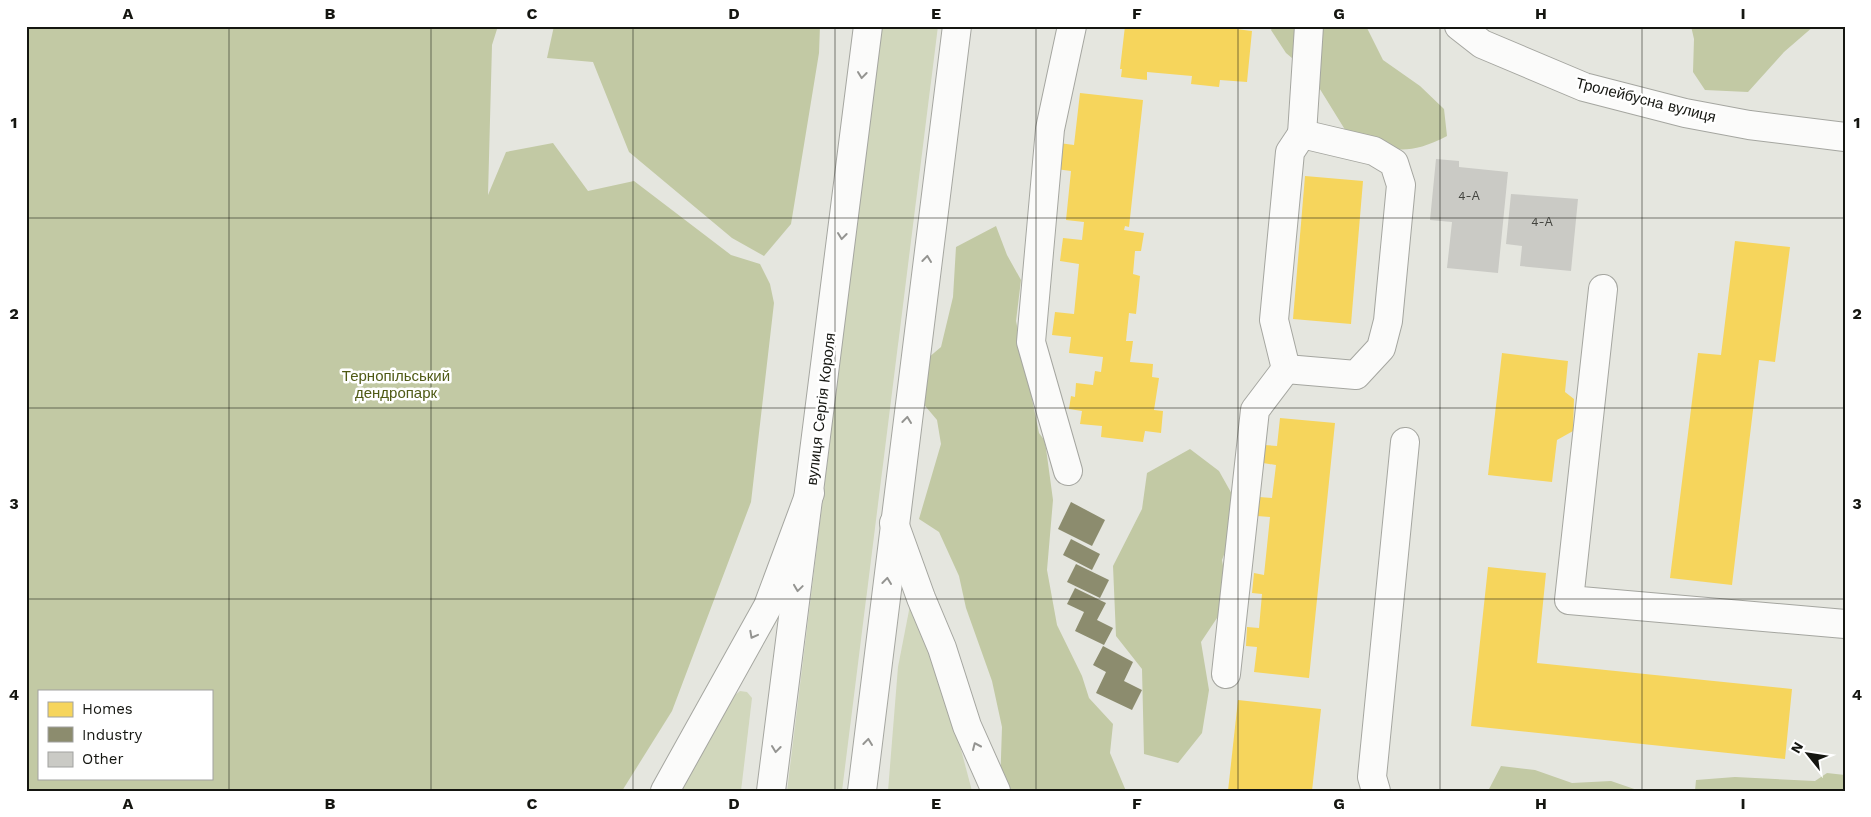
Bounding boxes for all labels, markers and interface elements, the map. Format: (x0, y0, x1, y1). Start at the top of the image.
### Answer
text: A (123, 4, 134, 23)
text: B (325, 4, 336, 23)
text: C (527, 4, 538, 23)
text: D (728, 4, 740, 23)
text: E (931, 4, 941, 23)
text: F (1132, 4, 1142, 23)
text: G (1333, 4, 1345, 23)
text: H (1535, 4, 1547, 23)
text: I (1740, 4, 1746, 23)
one-way arrow (857, 71, 868, 79)
street label: Тролейбусна вулиця (1574, 74, 1718, 126)
text: 1 (11, 113, 17, 132)
text: 1 (1854, 113, 1860, 132)
house number: 4-А (1458, 189, 1480, 203)
house number: 4-А (1531, 215, 1553, 229)
one-way arrow (837, 232, 848, 240)
one-way arrow (921, 254, 932, 262)
text: 2 (9, 304, 19, 323)
text: 2 (1852, 304, 1862, 323)
street label: вулиця Сергія Короля (803, 332, 839, 486)
park label: Тернопільський дендропарк (342, 367, 450, 402)
one-way arrow (901, 415, 912, 423)
text: 3 (9, 494, 19, 513)
text: 3 (1852, 494, 1862, 513)
one-way arrow (881, 577, 892, 585)
one-way arrow (793, 584, 803, 592)
one-way arrow (749, 630, 759, 639)
text: 4 (9, 685, 19, 704)
text: 4 (1852, 685, 1862, 704)
legend (38, 690, 212, 780)
text: Homes (82, 700, 133, 718)
text: Industry (82, 726, 143, 744)
north arrow (1784, 730, 1834, 780)
one-way arrow (862, 738, 873, 746)
text: N (1787, 739, 1806, 756)
one-way arrow (971, 742, 982, 751)
one-way arrow (771, 746, 782, 754)
text: Other (82, 750, 124, 768)
text: A (123, 794, 134, 813)
text: B (325, 794, 336, 813)
text: C (527, 794, 538, 813)
text: D (728, 794, 740, 813)
text: E (931, 794, 941, 813)
text: F (1132, 794, 1142, 813)
text: G (1333, 794, 1345, 813)
text: H (1535, 794, 1547, 813)
text: I (1740, 794, 1746, 813)

